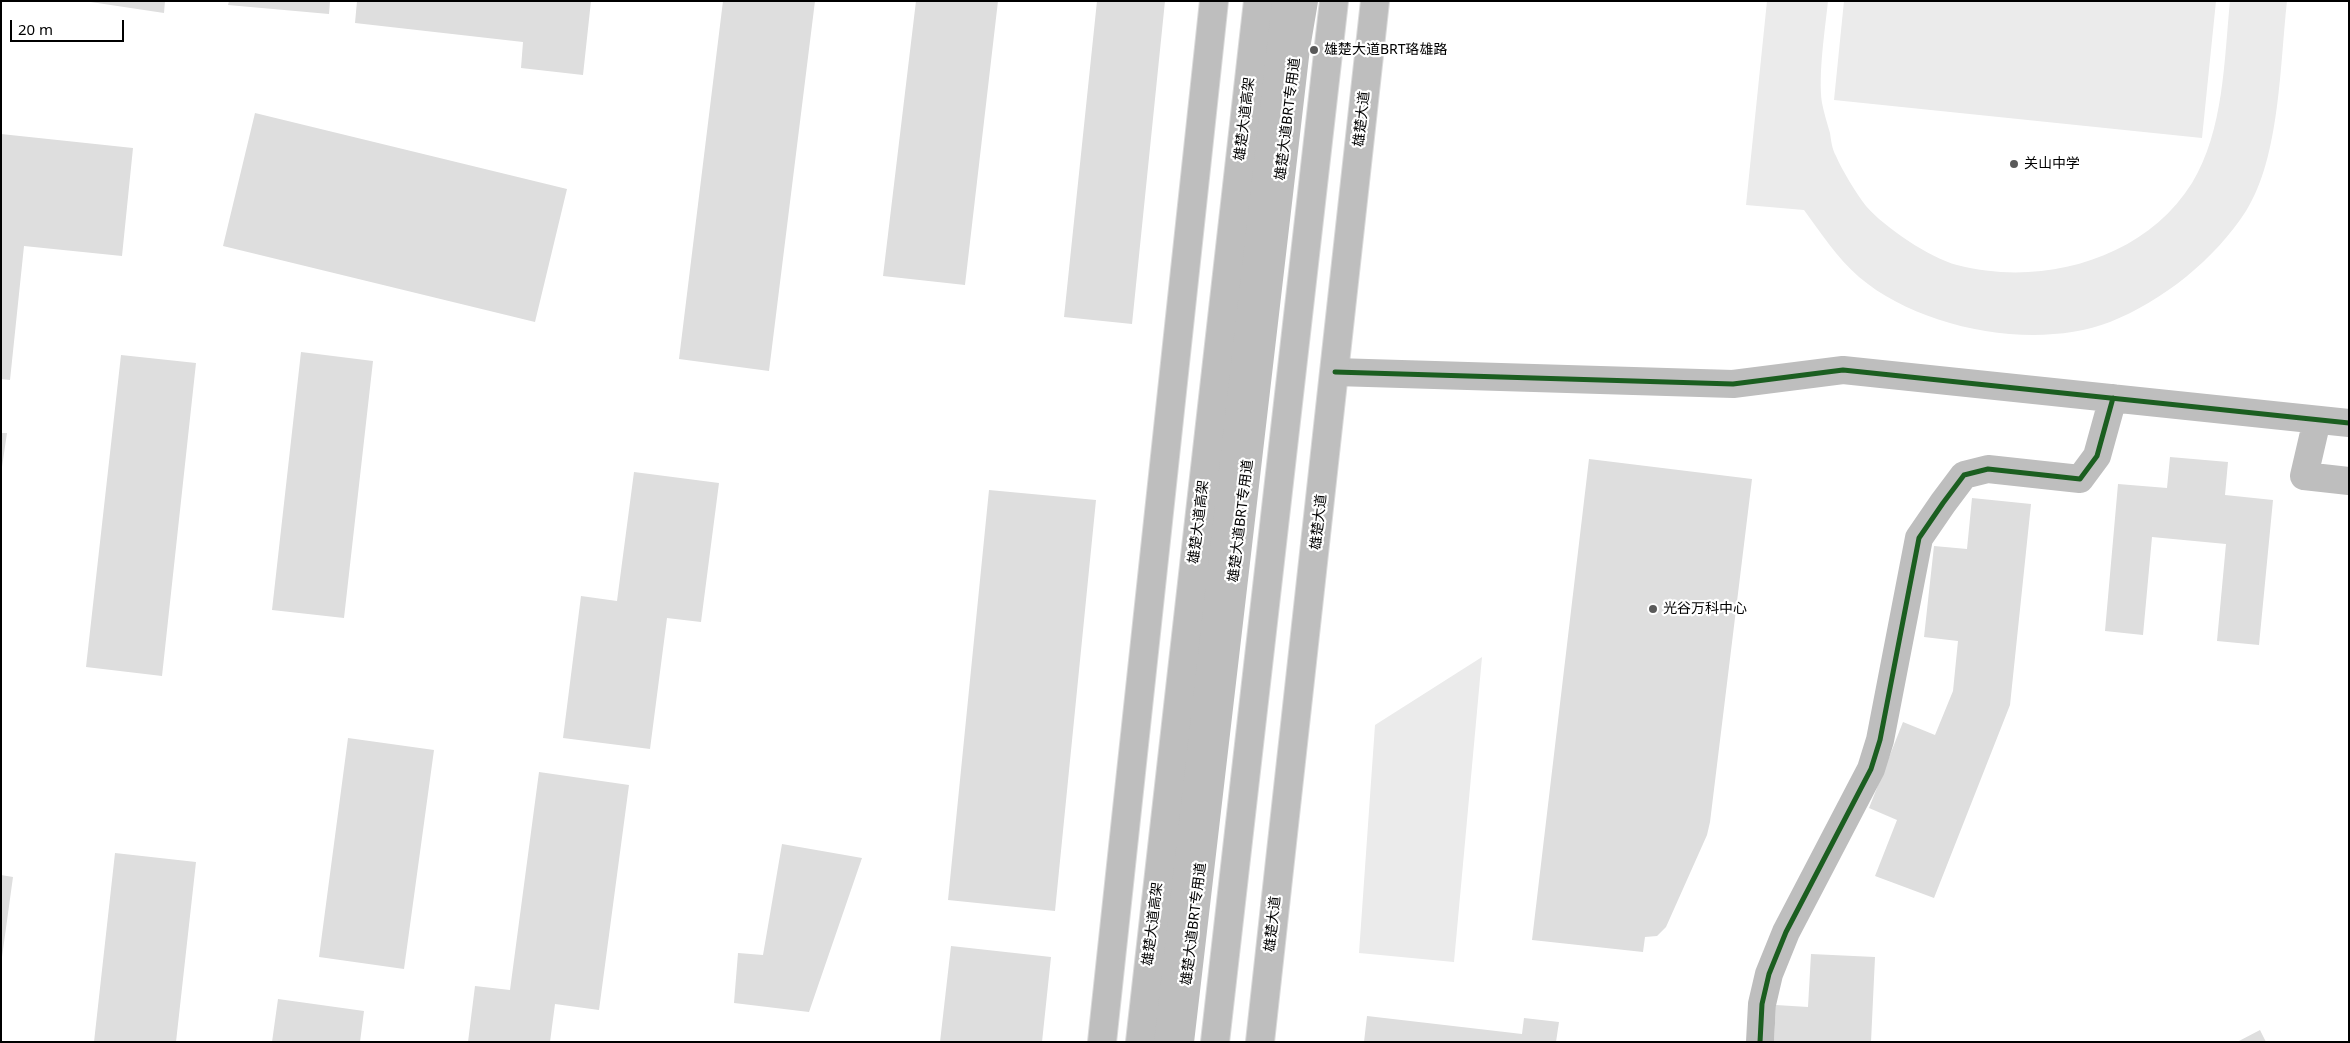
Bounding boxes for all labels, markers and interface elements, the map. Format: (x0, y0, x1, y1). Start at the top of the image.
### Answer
scale bar (12, 10, 126, 42)
text: 20 m (18, 19, 53, 39)
place label: 雄楚大道BRT珞雄路 (1324, 42, 1448, 58)
marker: 雄楚大道BRT珞雄路 (1308, 44, 1320, 56)
street label: 雄楚大道BRT专用道 (1272, 57, 1304, 181)
street label: 雄楚大道高架 (1232, 76, 1258, 162)
street label: 雄楚大道 (1351, 90, 1373, 148)
place label: 关山中学 (2024, 156, 2080, 172)
marker: 关山中学 (2008, 158, 2020, 170)
street label: 雄楚大道BRT专用道 (1225, 459, 1257, 583)
street label: 雄楚大道高架 (1186, 479, 1212, 565)
street label: 雄楚大道 (1308, 493, 1330, 551)
place label: 光谷万科中心 (1663, 601, 1747, 617)
marker: 光谷万科中心 (1647, 603, 1659, 615)
street label: 雄楚大道BRT专用道 (1178, 862, 1210, 986)
street label: 雄楚大道高架 (1140, 881, 1166, 967)
street label: 雄楚大道 (1262, 895, 1284, 953)

